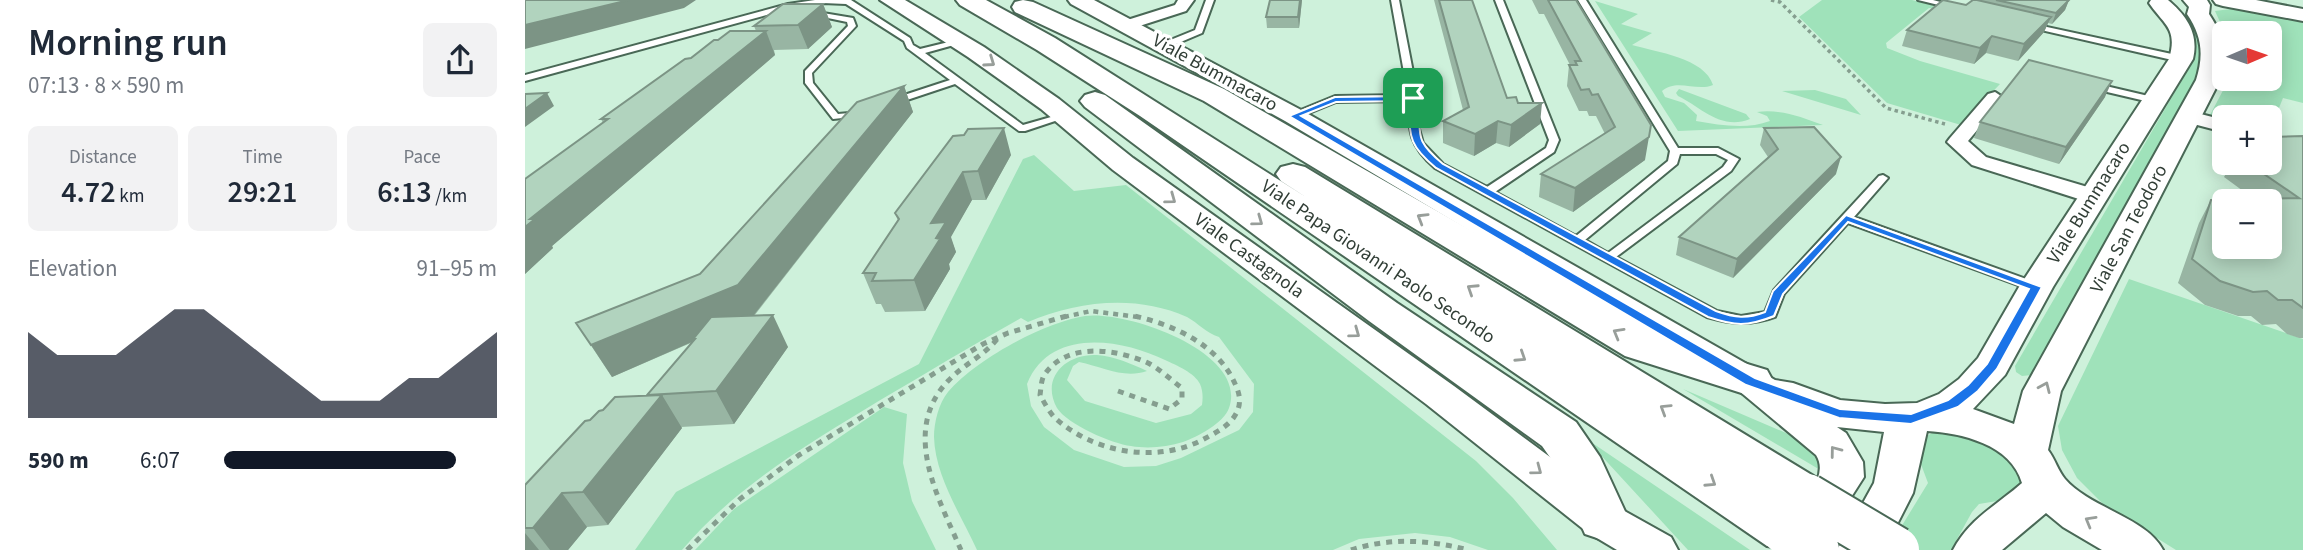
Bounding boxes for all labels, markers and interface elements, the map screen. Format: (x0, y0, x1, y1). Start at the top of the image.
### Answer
text: Morning run (28, 16, 228, 70)
north arrow (2212, 21, 2282, 91)
map controls (2212, 21, 2282, 259)
button: share (423, 23, 497, 97)
street label: Viale Bummacaro (1147, 27, 1283, 119)
one-way arrow (982, 54, 995, 66)
pin (1383, 68, 1443, 128)
text: 07:13 · 8 × 590 m (28, 69, 184, 102)
icon: arrive (1394, 79, 1432, 117)
button: + (2212, 105, 2282, 175)
street label: Viale Bummacaro (2041, 137, 2137, 269)
text: Distance (69, 144, 137, 171)
text: Time (242, 144, 283, 171)
text: Pace (404, 144, 441, 171)
street label: Viale San Teodoro (2084, 160, 2174, 298)
text: 4.72 (61, 171, 116, 214)
text: 29:21 (228, 171, 297, 214)
text: 6:13 (377, 171, 432, 214)
street label: Viale Papa Giovanni Paolo Secondo (1255, 173, 1501, 351)
text: km (116, 183, 145, 210)
text: /km (432, 183, 467, 210)
button: − (2212, 189, 2282, 259)
one-way arrow (1163, 191, 1176, 203)
street label: Viale Castagnola (1188, 207, 1310, 305)
one-way arrow (1250, 213, 1263, 226)
one-way arrow (1416, 213, 1429, 226)
text: Elevation (28, 252, 118, 285)
text: 91–95 m (417, 252, 497, 285)
one-way arrow (1467, 284, 1480, 297)
one-way arrow (1347, 325, 1360, 338)
one-way arrow (1613, 328, 1625, 341)
one-way arrow (1514, 349, 1527, 362)
one-way arrow (2037, 382, 2051, 394)
one-way arrow (1660, 405, 1673, 418)
text: 590 m (28, 444, 89, 477)
text: 6:07 (140, 444, 180, 477)
one-way arrow (1831, 446, 1843, 459)
one-way arrow (1529, 461, 1541, 474)
one-way arrow (1704, 474, 1717, 487)
one-way arrow (2085, 517, 2098, 530)

